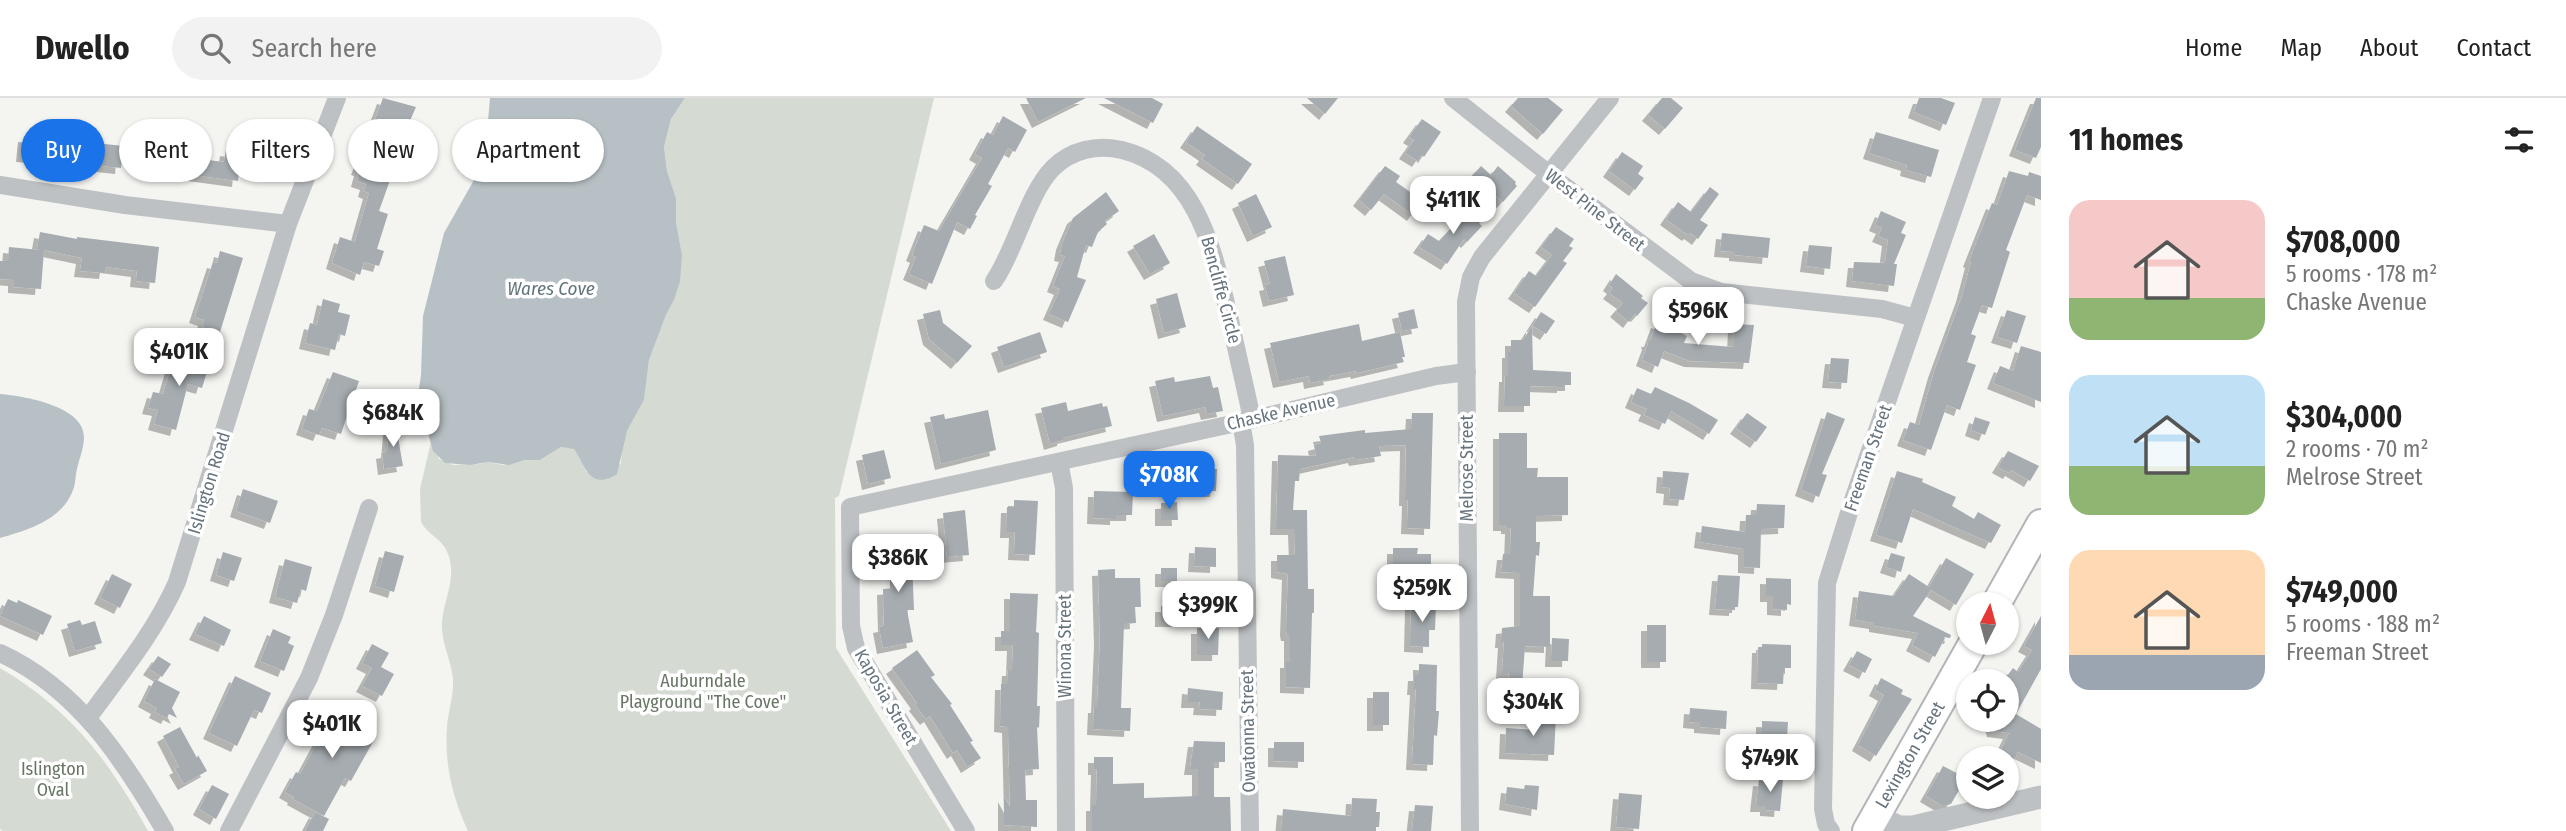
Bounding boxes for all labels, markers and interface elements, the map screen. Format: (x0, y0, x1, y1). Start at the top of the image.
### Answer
search box (172, 17, 662, 80)
text: Dwello (35, 28, 130, 68)
icon: search (196, 29, 234, 67)
text: Search here (252, 33, 377, 64)
text: Home (2185, 34, 2242, 62)
text: Map (2280, 34, 2322, 62)
text: About (2360, 34, 2418, 62)
text: Contact (2456, 34, 2531, 62)
chip: Buy (21, 119, 105, 182)
chip: Rent (119, 119, 212, 182)
chip: Filters (226, 119, 334, 182)
chip: New (348, 119, 438, 182)
chip: Apartment (452, 119, 604, 182)
icon: filters (2500, 121, 2538, 159)
text: 11 homes (2069, 122, 2183, 158)
street label: West Pine Street (1541, 164, 1649, 256)
pin: $411K (1404, 176, 1502, 236)
text: $411K (1426, 185, 1480, 213)
text: $708,000 (2286, 224, 2401, 260)
icon: home (2125, 228, 2209, 312)
street label: Bencliffe Circle (1196, 234, 1246, 346)
text: 5 rooms · 178 m² (2286, 260, 2437, 288)
water label: Wares Cove (507, 277, 595, 300)
pin: $596K (1649, 288, 1747, 347)
text: Chaske Avenue (2286, 288, 2427, 316)
text: $596K (1668, 296, 1728, 324)
pin: $401K (130, 328, 228, 388)
text: $401K (150, 337, 208, 365)
street label: Chaske Avenue (1225, 389, 1337, 435)
pin: $684K (344, 390, 442, 449)
text: $684K (363, 398, 423, 426)
text: $304,000 (2286, 399, 2402, 435)
street label: Freeman Street (1839, 402, 1897, 514)
icon: home (2125, 403, 2209, 487)
street label: Melrose Street (1456, 415, 1478, 521)
street label: Islington Road (183, 429, 235, 537)
text: 2 rooms · 70 m² (2286, 435, 2429, 463)
pin: $708K (1120, 452, 1218, 511)
text: $708K (1140, 460, 1198, 488)
text: Melrose Street (2286, 463, 2422, 491)
pin: $386K (849, 534, 947, 594)
text: $386K (868, 543, 928, 571)
pin: $259K (1373, 564, 1471, 624)
text: $259K (1393, 573, 1451, 601)
text: $749,000 (2286, 574, 2398, 610)
icon: home (2125, 578, 2209, 662)
pin: $399K (1159, 582, 1257, 641)
text: $399K (1178, 590, 1238, 618)
north arrow (1956, 592, 2020, 654)
map controls (1956, 592, 2019, 809)
street label: Winona Street (1054, 594, 1076, 698)
text: 5 rooms · 188 m² (2286, 610, 2440, 638)
text: Freeman Street (2286, 638, 2428, 666)
street label: Kaposia Street (850, 645, 922, 749)
street label: Owatonna Street (1236, 669, 1260, 793)
button: locate (1956, 669, 2019, 732)
park label: Auburndale Playground "The Cove" (620, 670, 786, 713)
pin: $304K (1484, 678, 1582, 738)
text: $304K (1503, 687, 1563, 715)
street label: Lexington Street (1871, 698, 1950, 812)
pin: $401K (283, 700, 381, 760)
text: $401K (303, 709, 361, 737)
pin: $749K (1721, 734, 1819, 794)
text: $749K (1742, 743, 1798, 771)
button: layers (1956, 746, 2019, 809)
park label: Islington Oval (21, 758, 85, 801)

